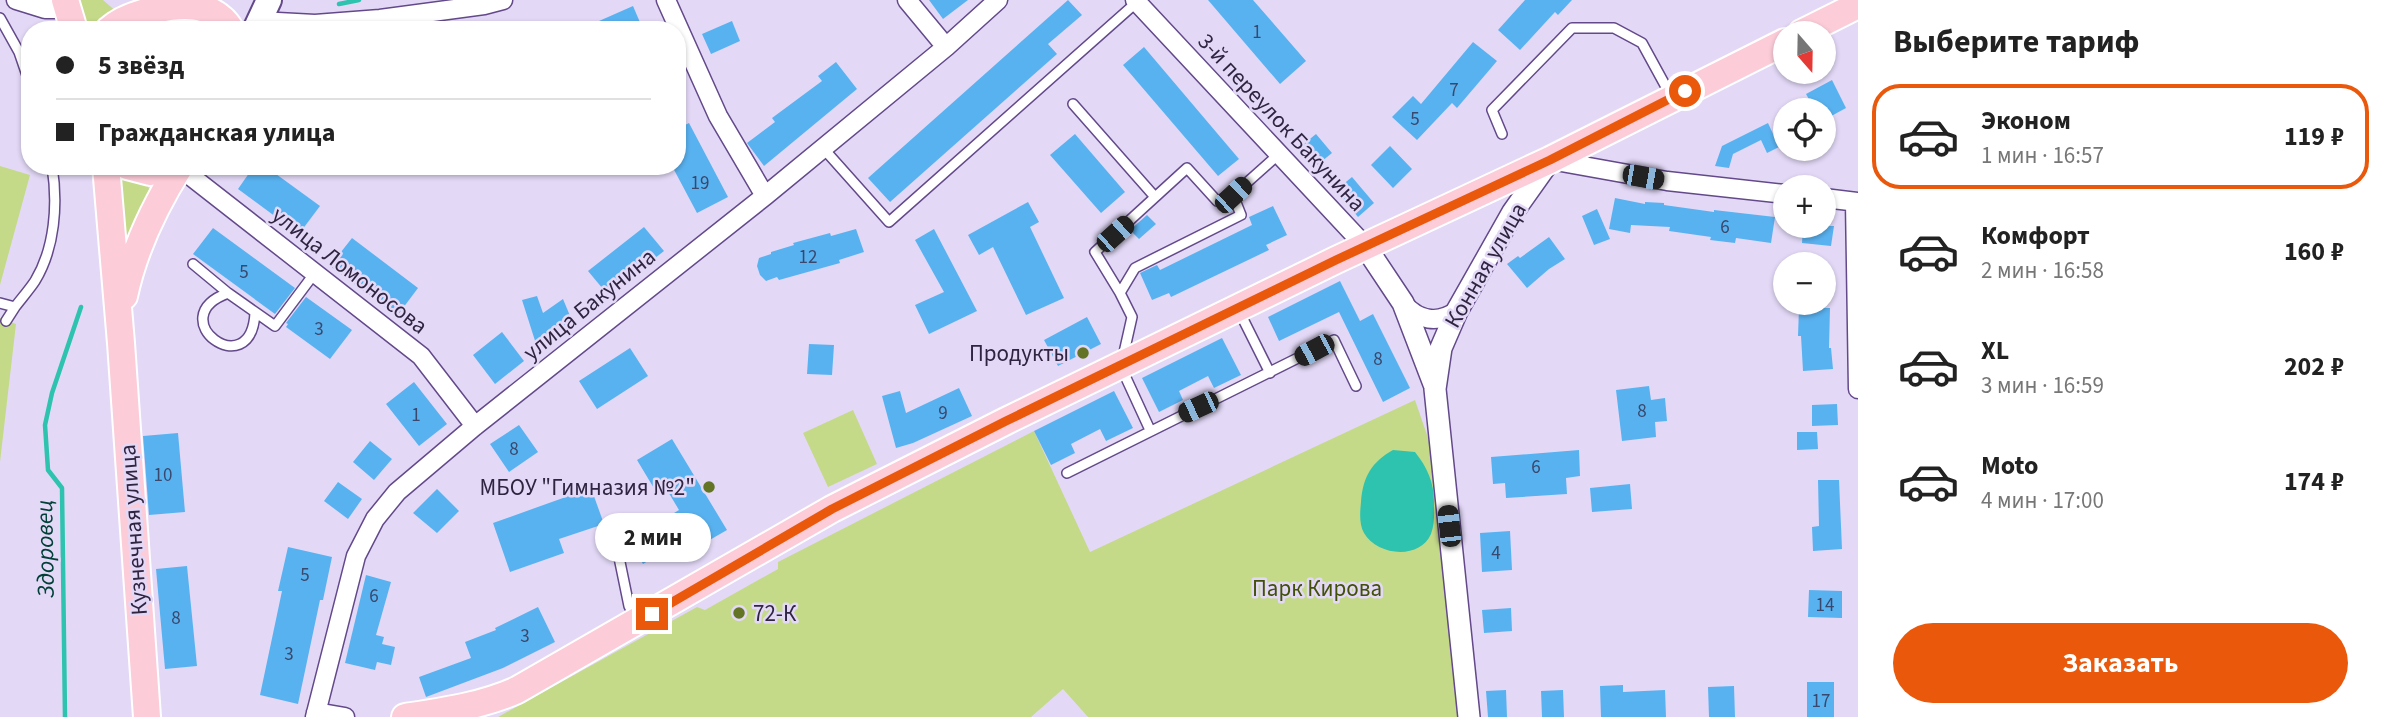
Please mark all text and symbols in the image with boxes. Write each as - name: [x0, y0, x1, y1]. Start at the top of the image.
- house number: 1: [1252, 19, 1262, 46]
- text: Выберите тариф: [1893, 19, 2140, 65]
- north arrow: [1773, 21, 1836, 84]
- map controls: [1773, 21, 1836, 315]
- street label: 3-й переулок Бакунина: [1190, 26, 1373, 219]
- text: 5 звёзд: [98, 47, 184, 84]
- route start: [1669, 75, 1701, 107]
- house number: 7: [1449, 77, 1459, 104]
- button: locate: [1773, 98, 1836, 161]
- text: Эконом: [1981, 102, 2071, 139]
- icon: car: [1897, 105, 1960, 168]
- house number: 5: [1410, 106, 1420, 133]
- text: Гражданская улица: [98, 114, 335, 151]
- text: 119 ₽: [2284, 118, 2344, 155]
- text: 1 мин · 16:57: [1981, 139, 2104, 172]
- car: [1621, 163, 1666, 191]
- house number: 19: [691, 170, 709, 197]
- car: [1211, 173, 1256, 217]
- button: +: [1773, 175, 1836, 238]
- street label: Конная улица: [1436, 196, 1535, 334]
- street label: улица Ломоносова: [265, 199, 435, 342]
- car: [1093, 212, 1138, 256]
- house number: 6: [1720, 214, 1730, 241]
- text: Комфорт: [1981, 217, 2090, 254]
- icon: car: [1897, 220, 1960, 283]
- text: 160 ₽: [2284, 233, 2344, 270]
- street label: улица Бакунина: [516, 241, 663, 368]
- house number: 12: [799, 244, 817, 271]
- button: −: [1773, 252, 1836, 315]
- text: 2 мин · 16:58: [1981, 254, 2104, 287]
- house number: 5: [239, 259, 249, 286]
- house number: 3: [314, 316, 324, 343]
- car: [1291, 331, 1338, 369]
- text: XL: [1981, 332, 2009, 369]
- icon: car: [1897, 335, 1960, 398]
- place label: Продукты: [969, 337, 1069, 370]
- marker: Продукты: [1075, 345, 1091, 361]
- house number: 8: [1373, 346, 1383, 373]
- text: 202 ₽: [2284, 348, 2344, 385]
- text: 3 мин · 16:59: [1981, 369, 2104, 402]
- car: [1175, 389, 1222, 425]
- house number: 8: [1637, 398, 1647, 425]
- house number: 9: [938, 400, 948, 427]
- house number: 1: [411, 402, 421, 429]
- house number: 8: [509, 436, 519, 463]
- street label: Кузнечная улица: [111, 443, 156, 617]
- text: Moto: [1981, 447, 2038, 484]
- icon: car: [1897, 450, 1960, 513]
- house number: 6: [1531, 454, 1541, 481]
- house number: 10: [154, 462, 172, 489]
- text: 174 ₽: [2284, 463, 2344, 500]
- place label: МБОУ "Гимназия №2": [480, 471, 695, 504]
- marker: МБОУ "Гимназия №2": [701, 479, 717, 495]
- text: 4 мин · 17:00: [1981, 484, 2104, 517]
- water label: Здоровец: [27, 499, 64, 599]
- car: [1437, 504, 1462, 548]
- callout: 2 мин: [594, 512, 710, 562]
- text: 2 мин: [624, 521, 682, 554]
- house number: 4: [1491, 540, 1501, 567]
- house number: 5: [300, 562, 310, 589]
- park label: Парк Кирова: [1252, 572, 1382, 605]
- house number: 6: [369, 583, 379, 610]
- house number: 14: [1816, 592, 1834, 619]
- place label: 72-К: [753, 597, 797, 630]
- route end: [636, 598, 668, 630]
- house number: 8: [171, 605, 181, 632]
- marker: 72-К: [731, 605, 747, 621]
- house number: 3: [520, 623, 530, 650]
- button: Заказать: [1893, 623, 2348, 703]
- house number: 3: [284, 641, 294, 668]
- house number: 17: [1812, 688, 1830, 715]

